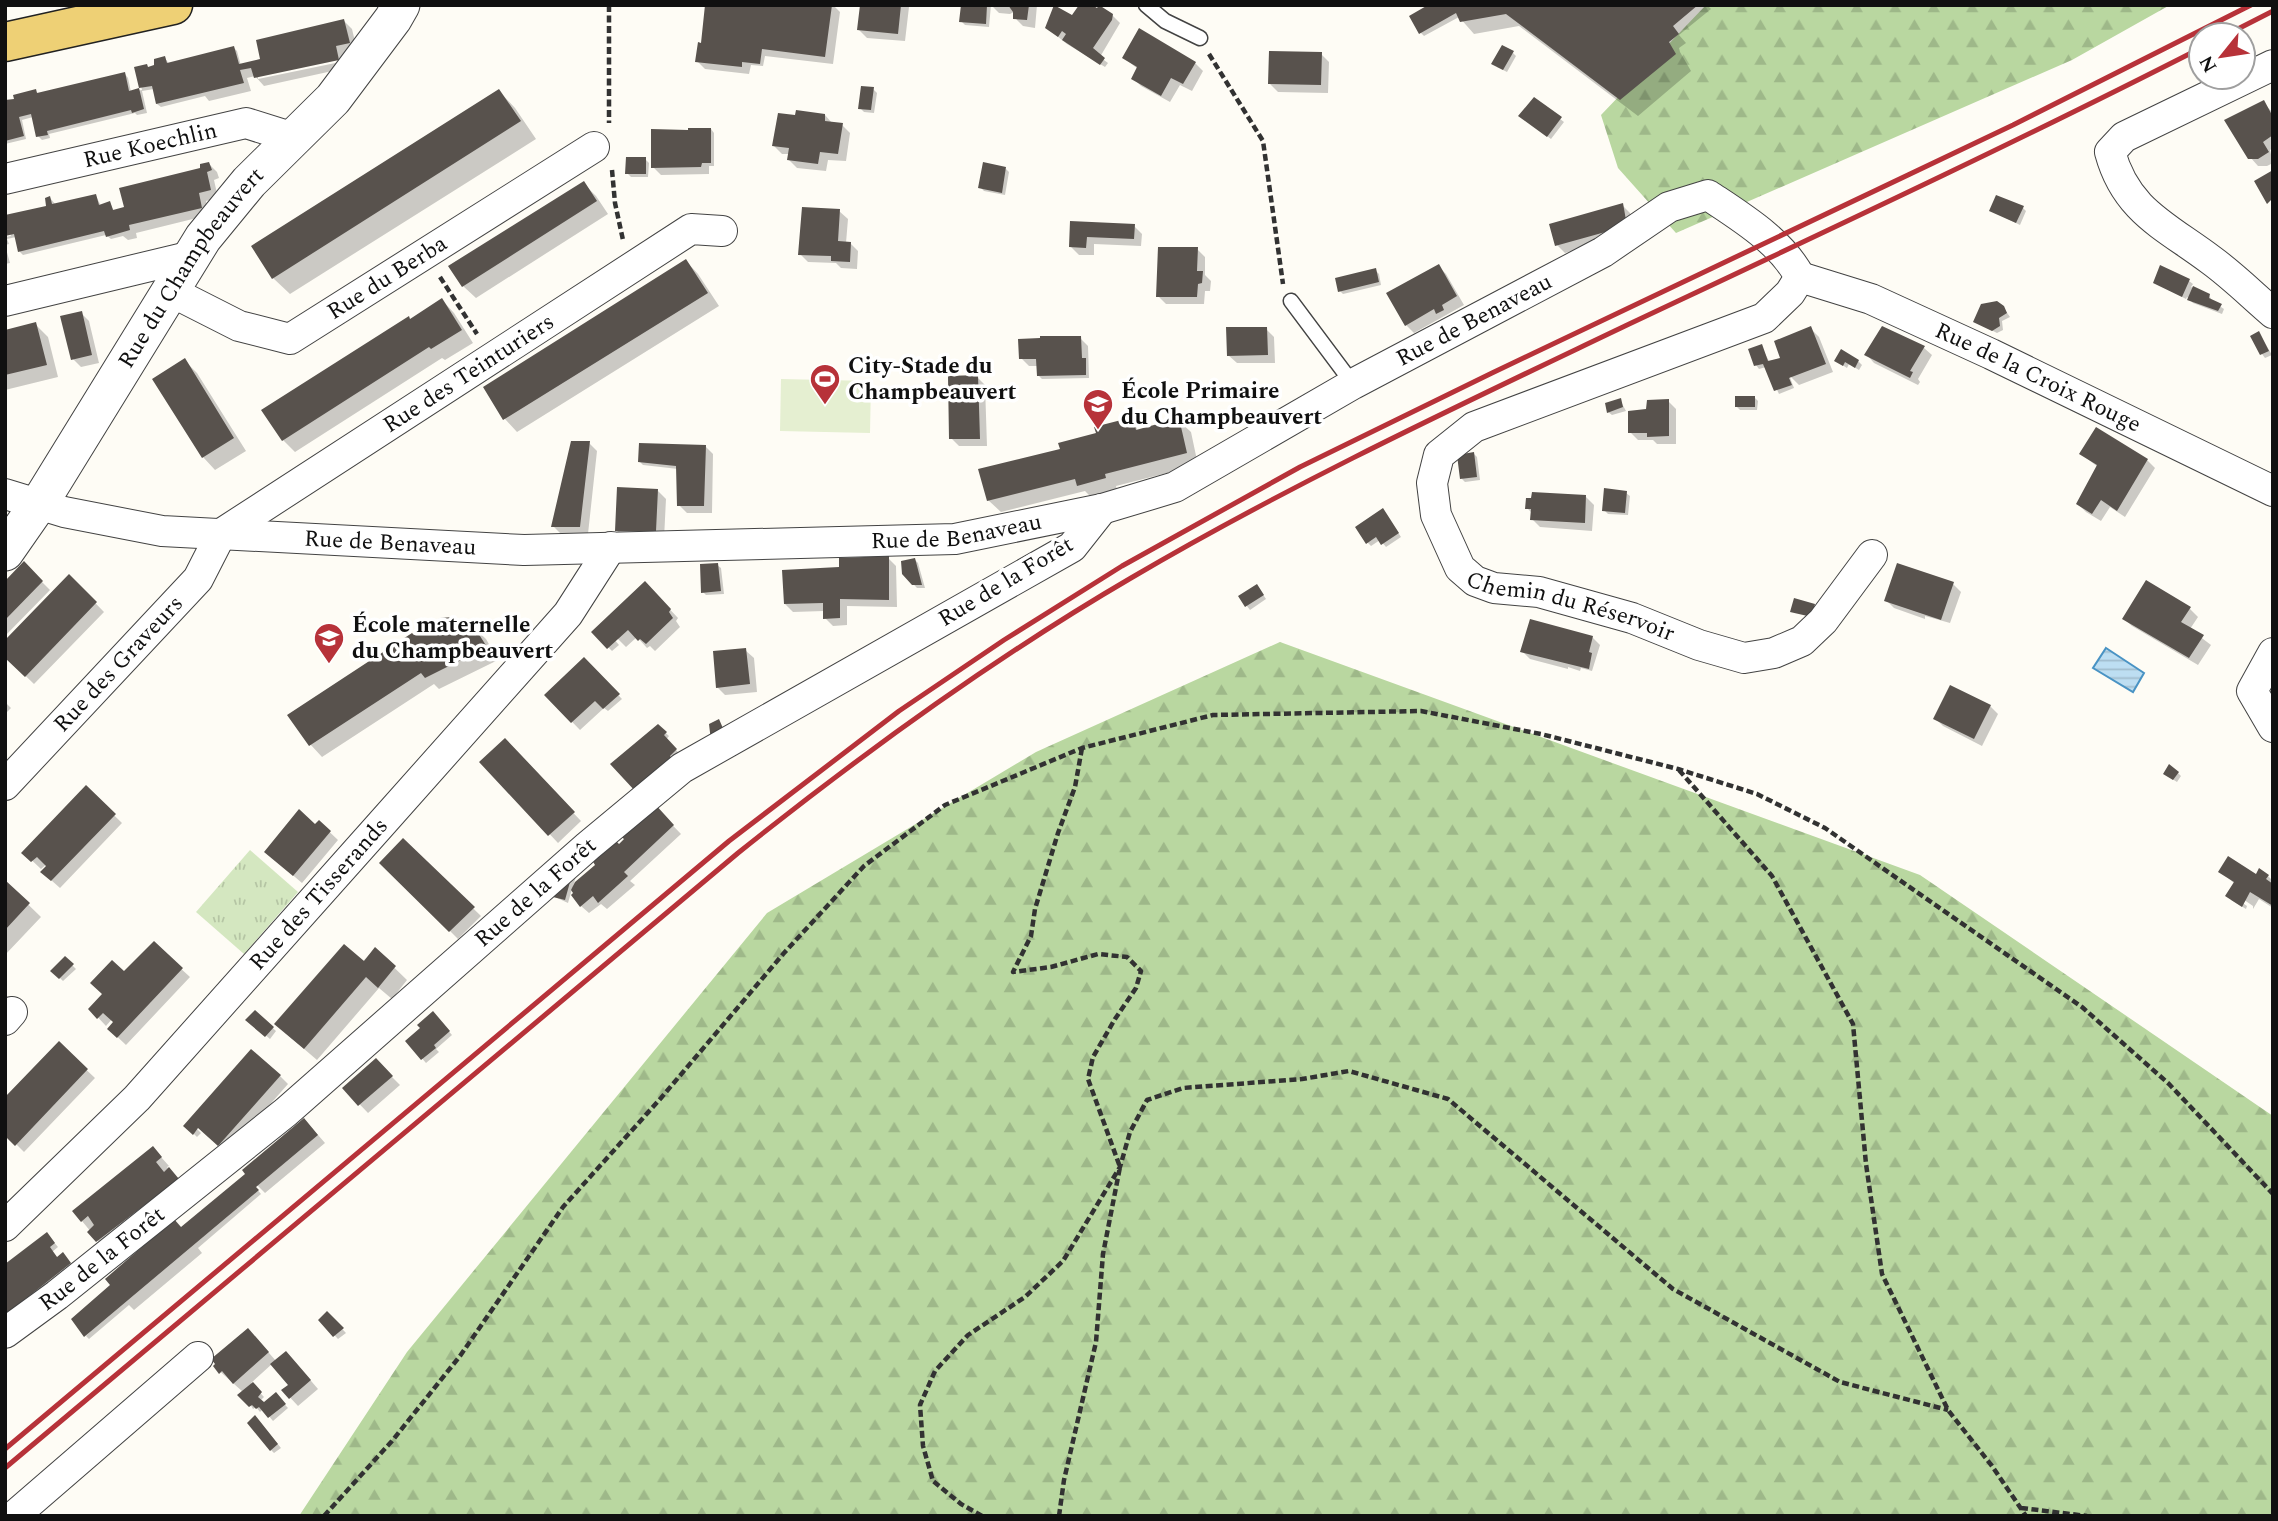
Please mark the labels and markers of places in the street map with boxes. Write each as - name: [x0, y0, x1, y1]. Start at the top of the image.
- place label: City-Stade du Champbeauvert: [848, 349, 1016, 410]
- sports icon: City-Stade du Champbeauvert: [808, 362, 842, 406]
- place label: École Primaire du Champbeauvert: [1121, 374, 1322, 435]
- school or university icon: École Primaire du Champbeauvert: [1081, 387, 1115, 431]
- place label: École maternelle du Champbeauvert: [352, 608, 553, 669]
- school or university icon: École maternelle du Champbeauvert: [312, 621, 346, 665]

